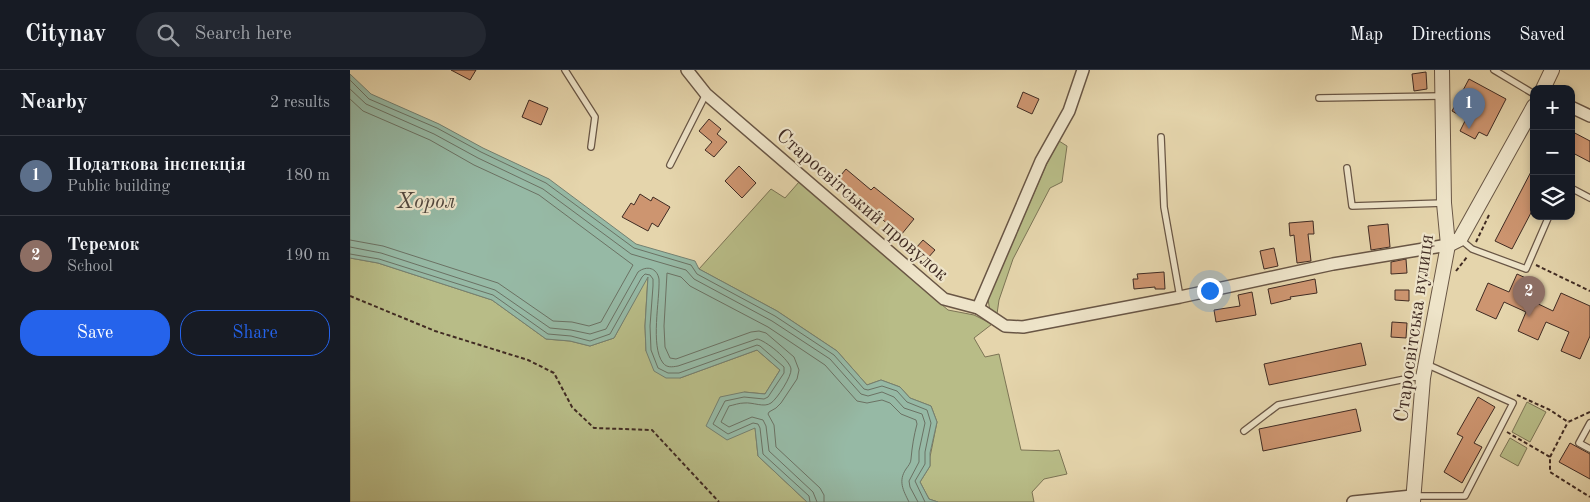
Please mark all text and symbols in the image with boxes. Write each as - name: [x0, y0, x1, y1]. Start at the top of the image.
- search box: [136, 12, 486, 57]
- icon: search: [154, 21, 182, 49]
- text: Citynav: [25, 23, 106, 47]
- text: Search here: [194, 25, 292, 44]
- text: Map: [1350, 26, 1383, 44]
- text: Directions: [1411, 26, 1491, 44]
- text: Saved: [1519, 26, 1565, 44]
- map controls: [1530, 85, 1575, 220]
- button: +: [1530, 85, 1575, 130]
- pin: 1: [1453, 88, 1485, 129]
- text: Nearby: [20, 92, 88, 113]
- text: 2 results: [270, 95, 330, 111]
- street label: Старосвітський провулок: [772, 126, 952, 285]
- button: −: [1530, 130, 1575, 175]
- text: Податкова інспекція: [67, 156, 246, 175]
- text: 1: [31, 168, 41, 184]
- text: 180 m: [285, 168, 330, 184]
- button: layers: [1530, 175, 1575, 220]
- text: Public building: [67, 179, 170, 195]
- water label: Хорол: [396, 192, 456, 213]
- street label: Старосвітська вулиця: [1392, 233, 1438, 424]
- text: Теремок: [67, 236, 140, 255]
- text: 2: [31, 248, 41, 264]
- text: 190 m: [285, 248, 330, 264]
- text: School: [67, 259, 113, 275]
- pin: 2: [1513, 276, 1545, 317]
- your location: [1197, 278, 1223, 304]
- button: Save: [20, 310, 170, 356]
- button: Share: [180, 310, 330, 356]

